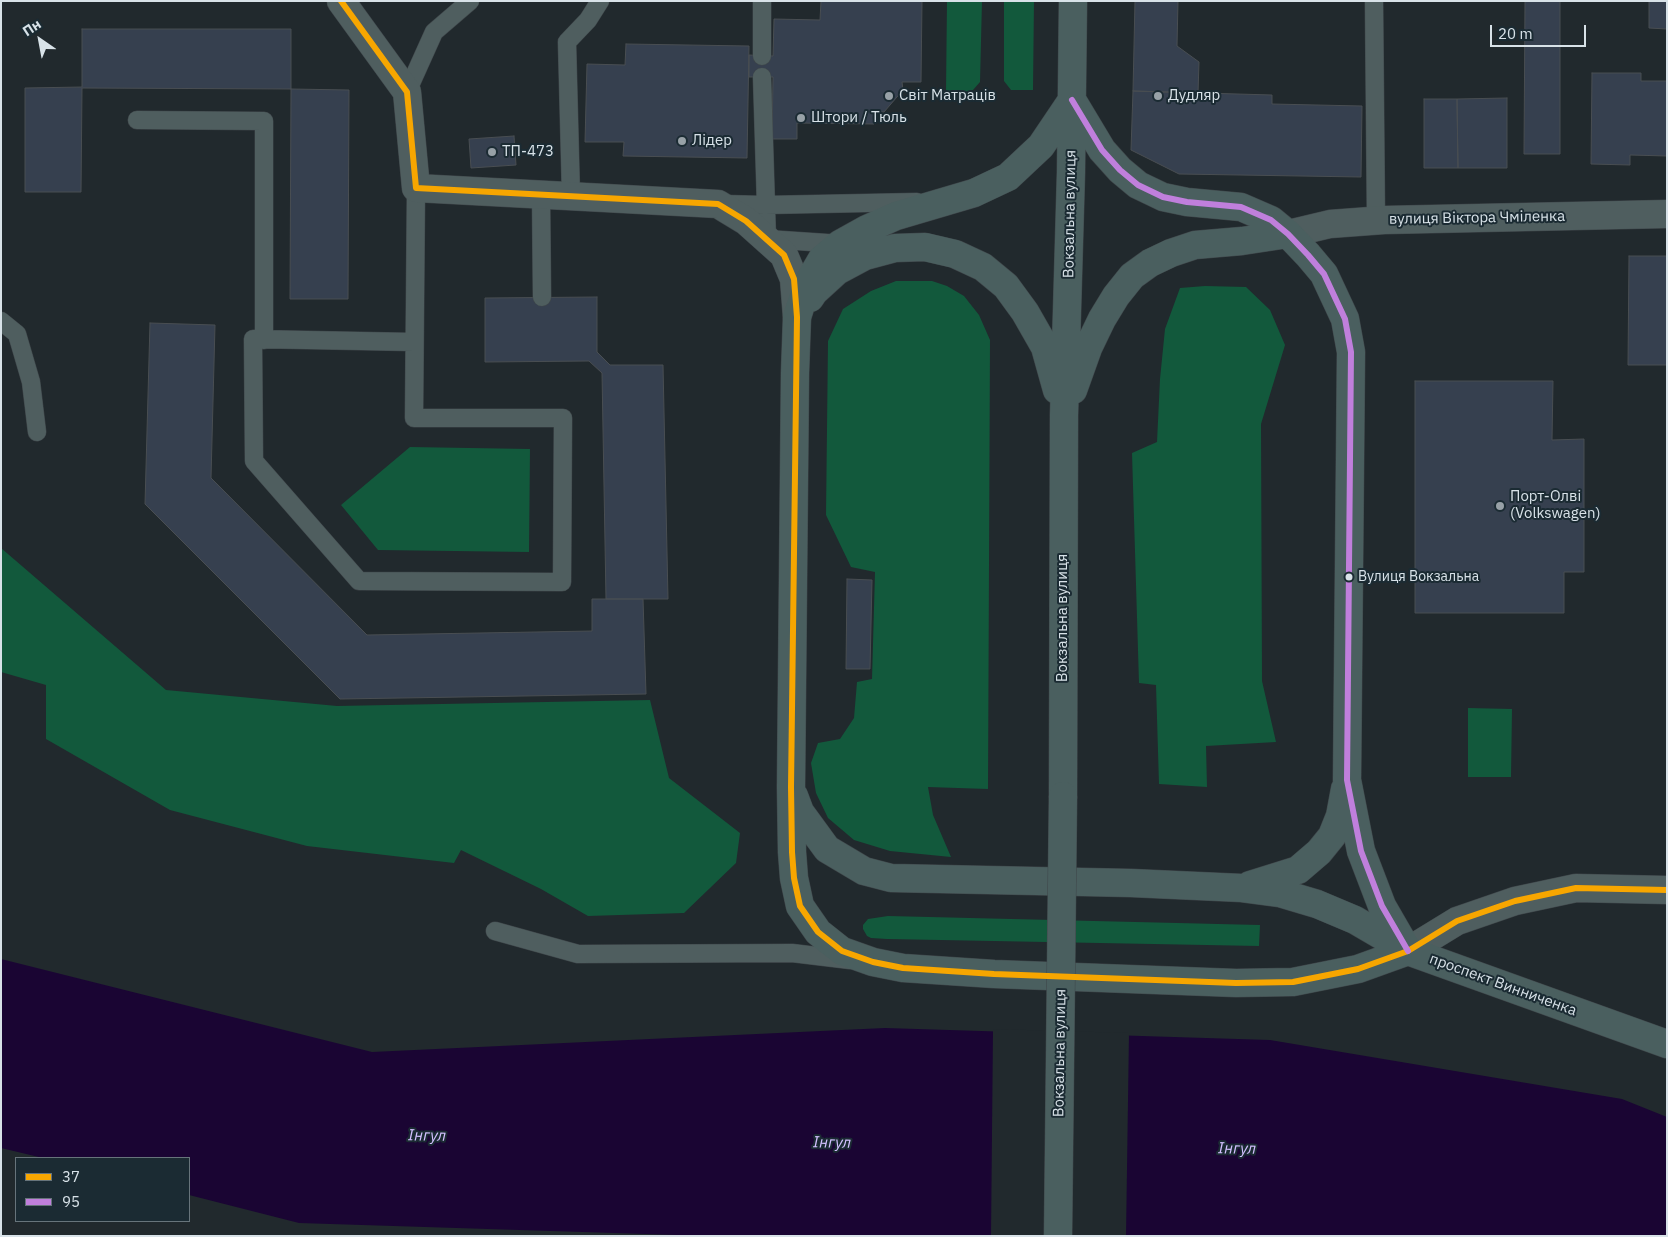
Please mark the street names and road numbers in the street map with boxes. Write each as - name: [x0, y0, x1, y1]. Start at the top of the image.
- street label: Вокзальна вулиця: [1060, 150, 1080, 278]
- street label: вулиця Віктора Чміленка: [1389, 207, 1565, 229]
- street label: Вокзальна вулиця: [1054, 554, 1072, 682]
- street label: проспект Винниченка: [1427, 950, 1579, 1020]
- street label: Вокзальна вулиця: [1050, 989, 1070, 1117]

